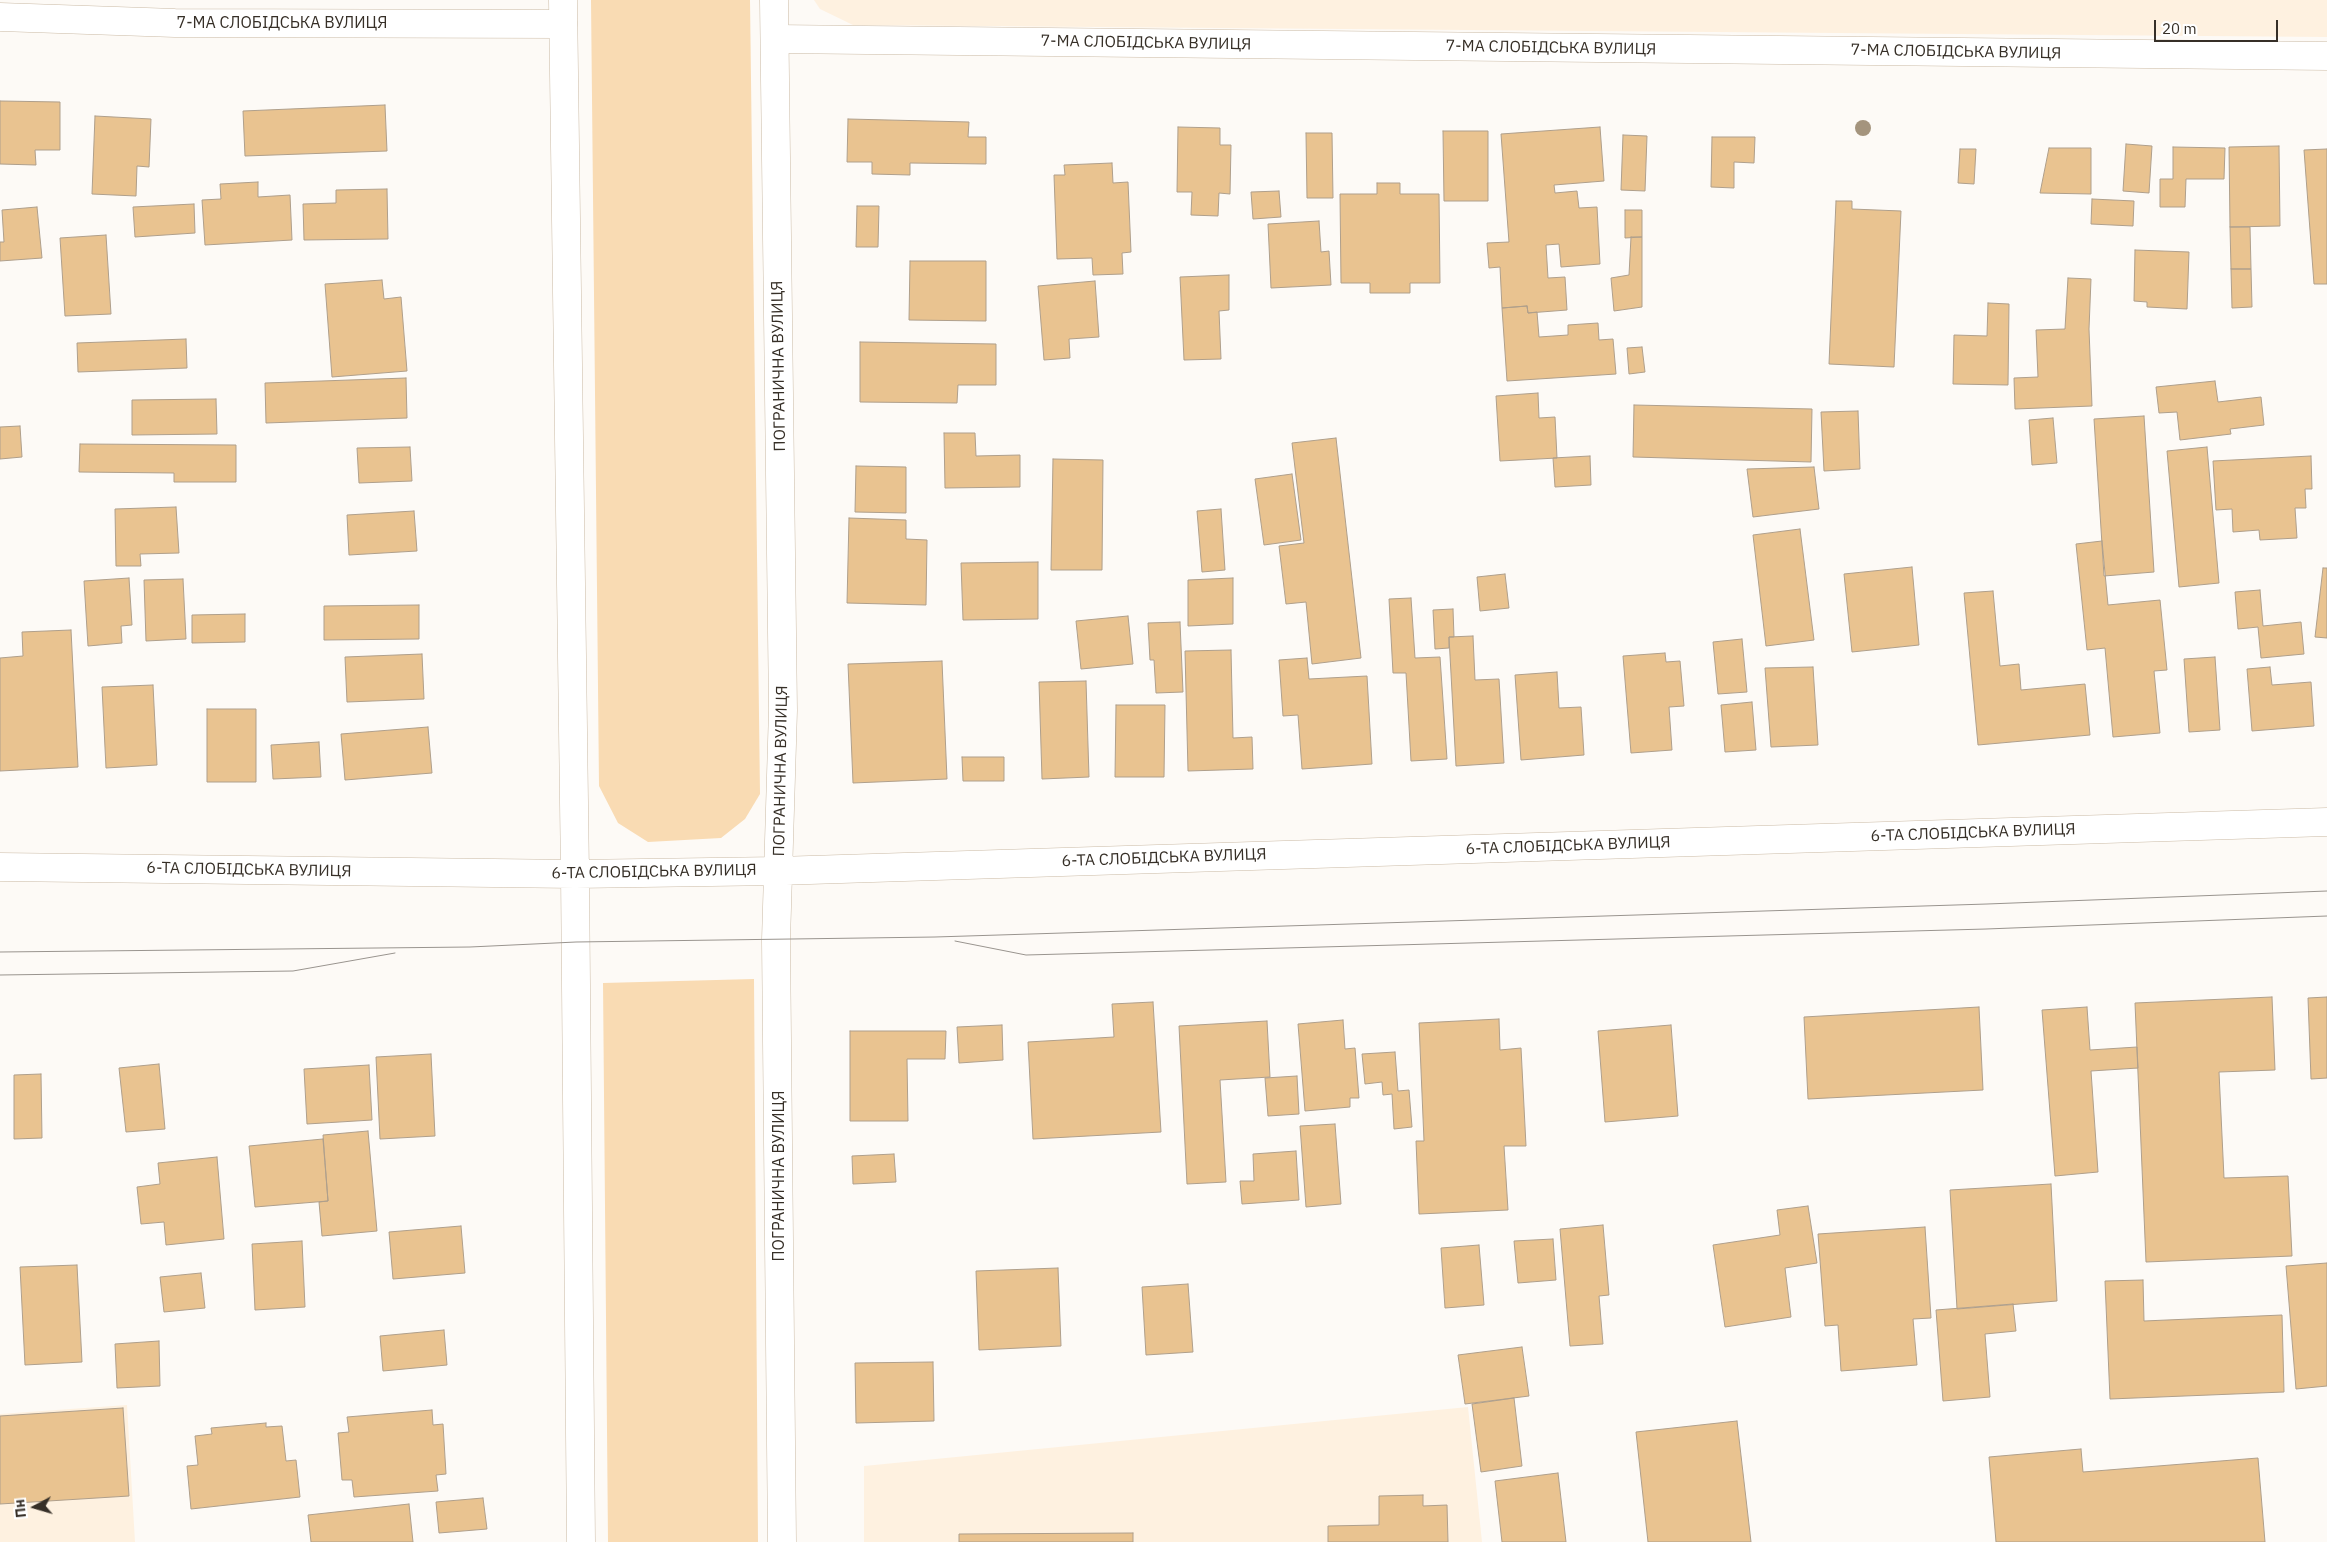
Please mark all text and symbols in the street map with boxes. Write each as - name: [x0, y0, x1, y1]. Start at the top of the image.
- scale bar: [2157, 10, 2281, 42]
- street label: 7-МА СЛОБІДСЬКА ВУЛИЦЯ: [177, 13, 387, 33]
- text: 20 m: [2162, 19, 2197, 38]
- street label: 7-МА СЛОБІДСЬКА ВУЛИЦЯ: [1040, 32, 1252, 54]
- street label: 7-МА СЛОБІДСЬКА ВУЛИЦЯ: [1445, 37, 1657, 59]
- street label: 7-МА СЛОБІДСЬКА ВУЛИЦЯ: [1850, 41, 2062, 63]
- street label: ПОГРАНИЧНА ВУЛИЦЯ: [768, 280, 790, 452]
- street label: ПОГРАНИЧНА ВУЛИЦЯ: [770, 685, 792, 857]
- street label: 6-ТА СЛОБІДСЬКА ВУЛИЦЯ: [1870, 820, 2076, 846]
- street label: 6-ТА СЛОБІДСЬКА ВУЛИЦЯ: [1465, 833, 1671, 859]
- street label: 6-ТА СЛОБІДСЬКА ВУЛИЦЯ: [1061, 845, 1267, 871]
- street label: 6-ТА СЛОБІДСЬКА ВУЛИЦЯ: [146, 859, 352, 881]
- street label: 6-ТА СЛОБІДСЬКА ВУЛИЦЯ: [551, 861, 757, 883]
- street label: ПОГРАНИЧНА ВУЛИЦЯ: [769, 1091, 789, 1261]
- north arrow: [10, 1482, 60, 1532]
- text: Пн: [10, 1498, 30, 1519]

